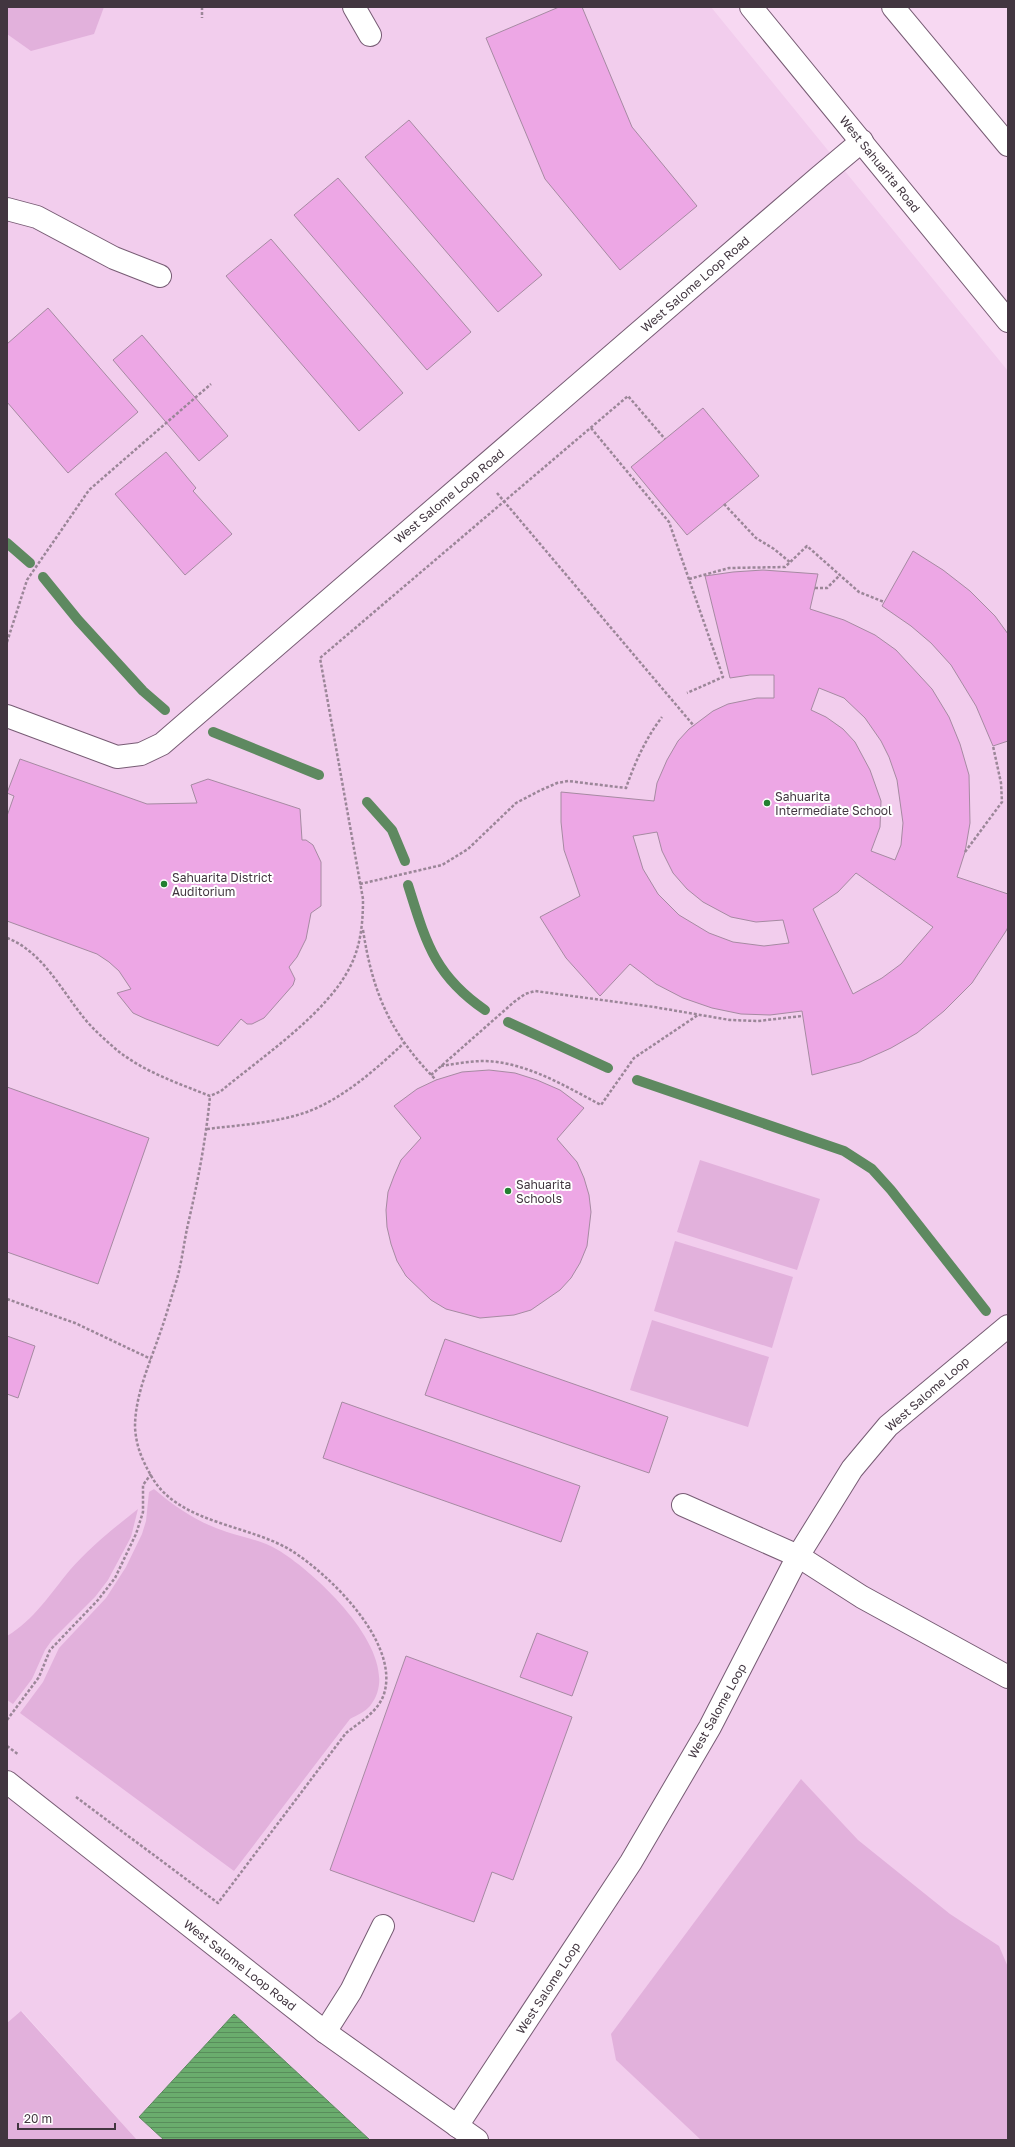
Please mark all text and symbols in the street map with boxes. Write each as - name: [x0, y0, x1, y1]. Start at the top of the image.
- street label: West Sahuarita Road: [836, 113, 924, 215]
- street label: West Salome Loop Road: [638, 233, 752, 335]
- street label: West Salome Loop Road: [391, 446, 507, 546]
- place label: Sahuarita Intermediate School: [775, 789, 892, 818]
- marker: Sahuarita Intermediate School: [762, 798, 772, 808]
- place label: Sahuarita District Auditorium: [172, 870, 273, 899]
- marker: Sahuarita District Auditorium: [159, 879, 169, 889]
- place label: Sahuarita Schools: [516, 1177, 571, 1206]
- marker: Sahuarita Schools: [503, 1186, 513, 1196]
- street label: West Salome Loop: [882, 1353, 972, 1435]
- street label: West Salome Loop: [685, 1661, 749, 1761]
- street label: West Salome Loop Road: [181, 1916, 299, 2014]
- street label: West Salome Loop: [513, 1939, 583, 2037]
- scale bar: [18, 2105, 115, 2131]
- text: 20 m: [24, 2111, 52, 2126]

